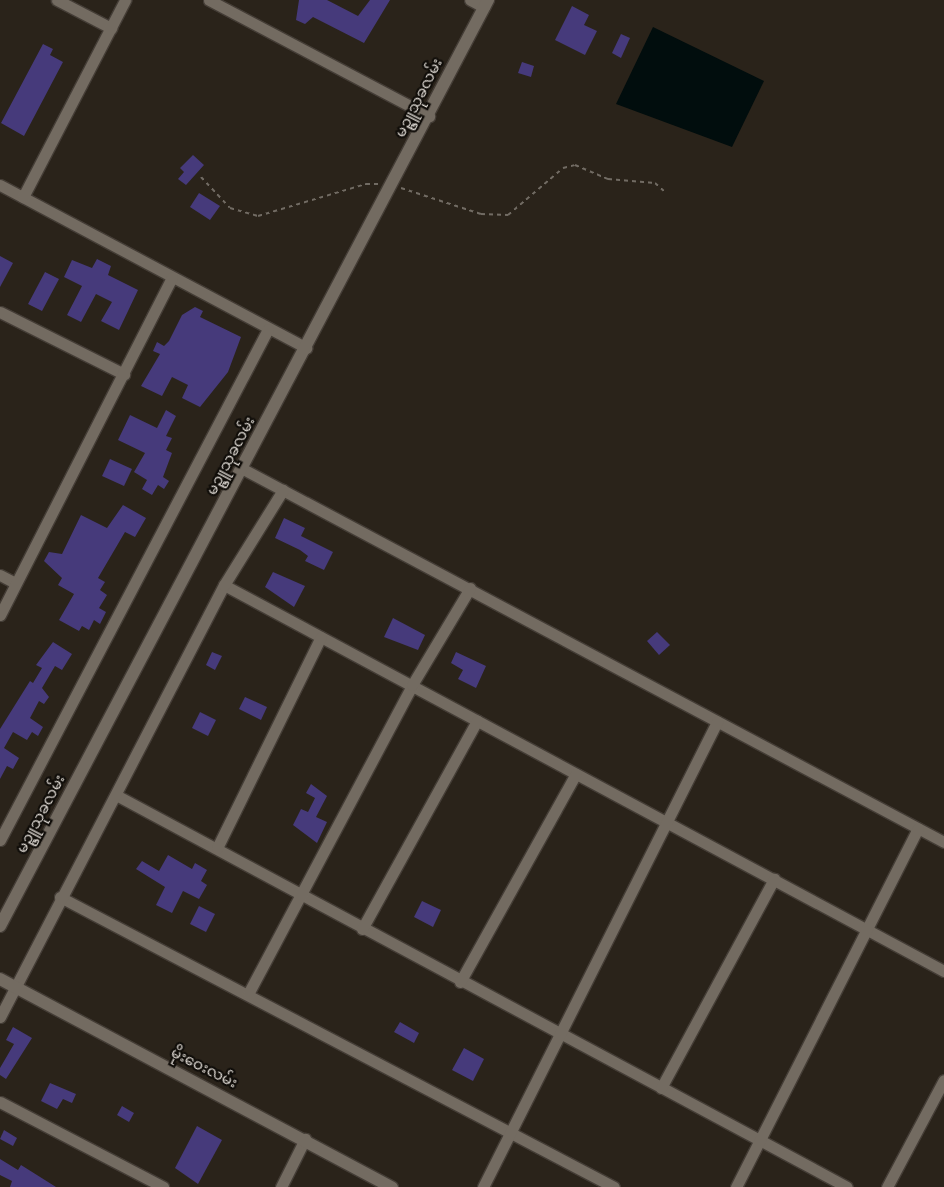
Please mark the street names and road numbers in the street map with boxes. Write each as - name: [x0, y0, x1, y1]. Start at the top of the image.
- street label: မဥ္ဇူသုခလမ်း: [391, 55, 447, 141]
- street label: မဥ္ဇူသုခလမ်း: [203, 414, 259, 498]
- street label: မဥ္ဇူသုခလမ်း: [13, 772, 69, 856]
- street label: မိုးဝေးလမ်း: [168, 1044, 240, 1092]

